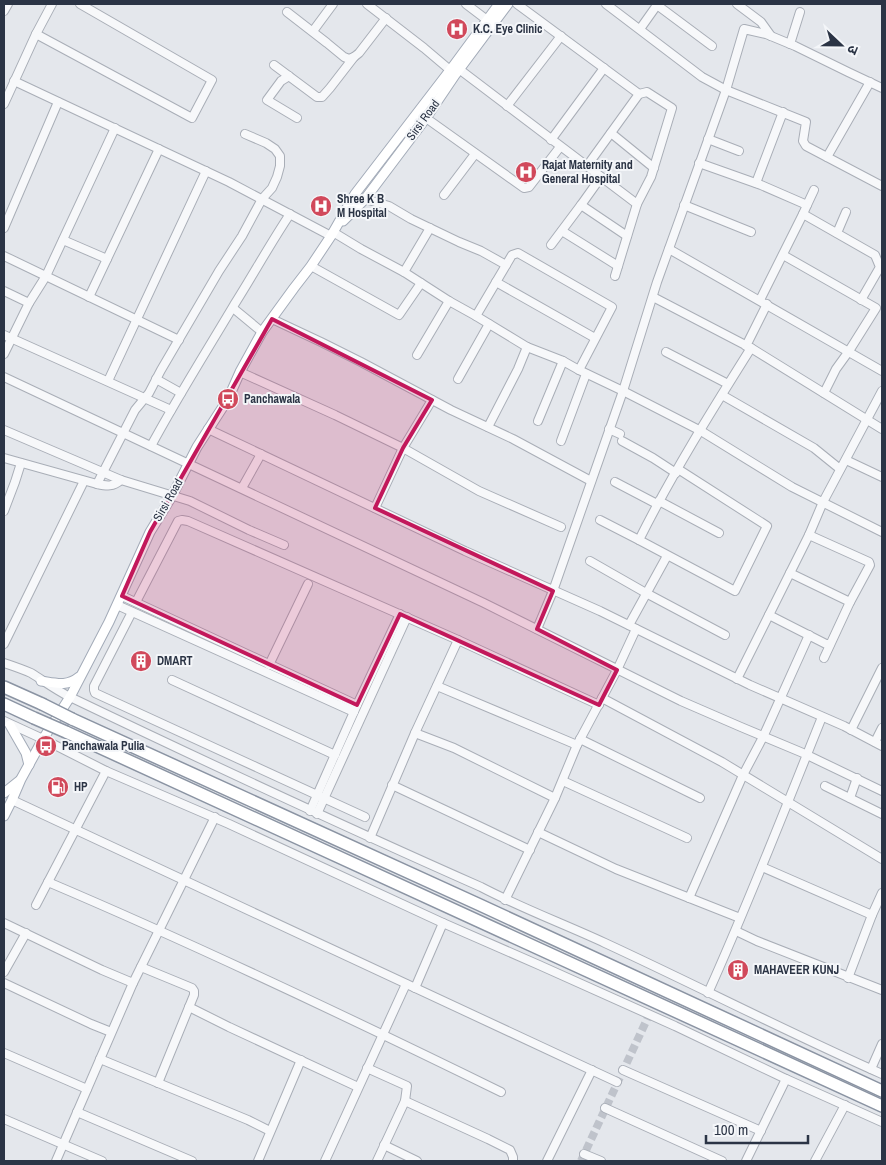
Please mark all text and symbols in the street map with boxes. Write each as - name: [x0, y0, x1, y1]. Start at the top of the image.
- hospital icon: K.C. Eye Clinic: [445, 17, 469, 41]
- north arrow: [816, 20, 866, 70]
- place label: K.C. Eye Clinic: [473, 21, 543, 37]
- text: उ: [843, 43, 863, 58]
- street label: Sirsi Road: [403, 96, 443, 144]
- place label: Rajat Maternity and General Hospital: [542, 157, 633, 187]
- hospital icon: Rajat Maternity and General Hospital: [514, 160, 538, 184]
- place label: Shree K B M Hospital: [337, 191, 387, 221]
- hospital icon: Shree K B M Hospital: [309, 194, 333, 218]
- bus stop icon: Panchawala: [216, 387, 240, 411]
- place label: Panchawala: [244, 391, 301, 407]
- street label: Sirsi Road: [149, 476, 187, 524]
- building icon: DMART: [129, 649, 153, 673]
- place label: DMART: [157, 653, 193, 669]
- bus stop icon: Panchawala Pulia: [34, 734, 58, 758]
- place label: Panchawala Pulia: [62, 738, 145, 754]
- fuel station icon: HP: [46, 775, 70, 799]
- place label: HP: [74, 779, 88, 795]
- building icon: MAHAVEER KUNJ: [726, 958, 750, 982]
- place label: MAHAVEER KUNJ: [754, 962, 839, 978]
- scale bar: [706, 1112, 808, 1144]
- text: 100 m: [714, 1119, 748, 1140]

